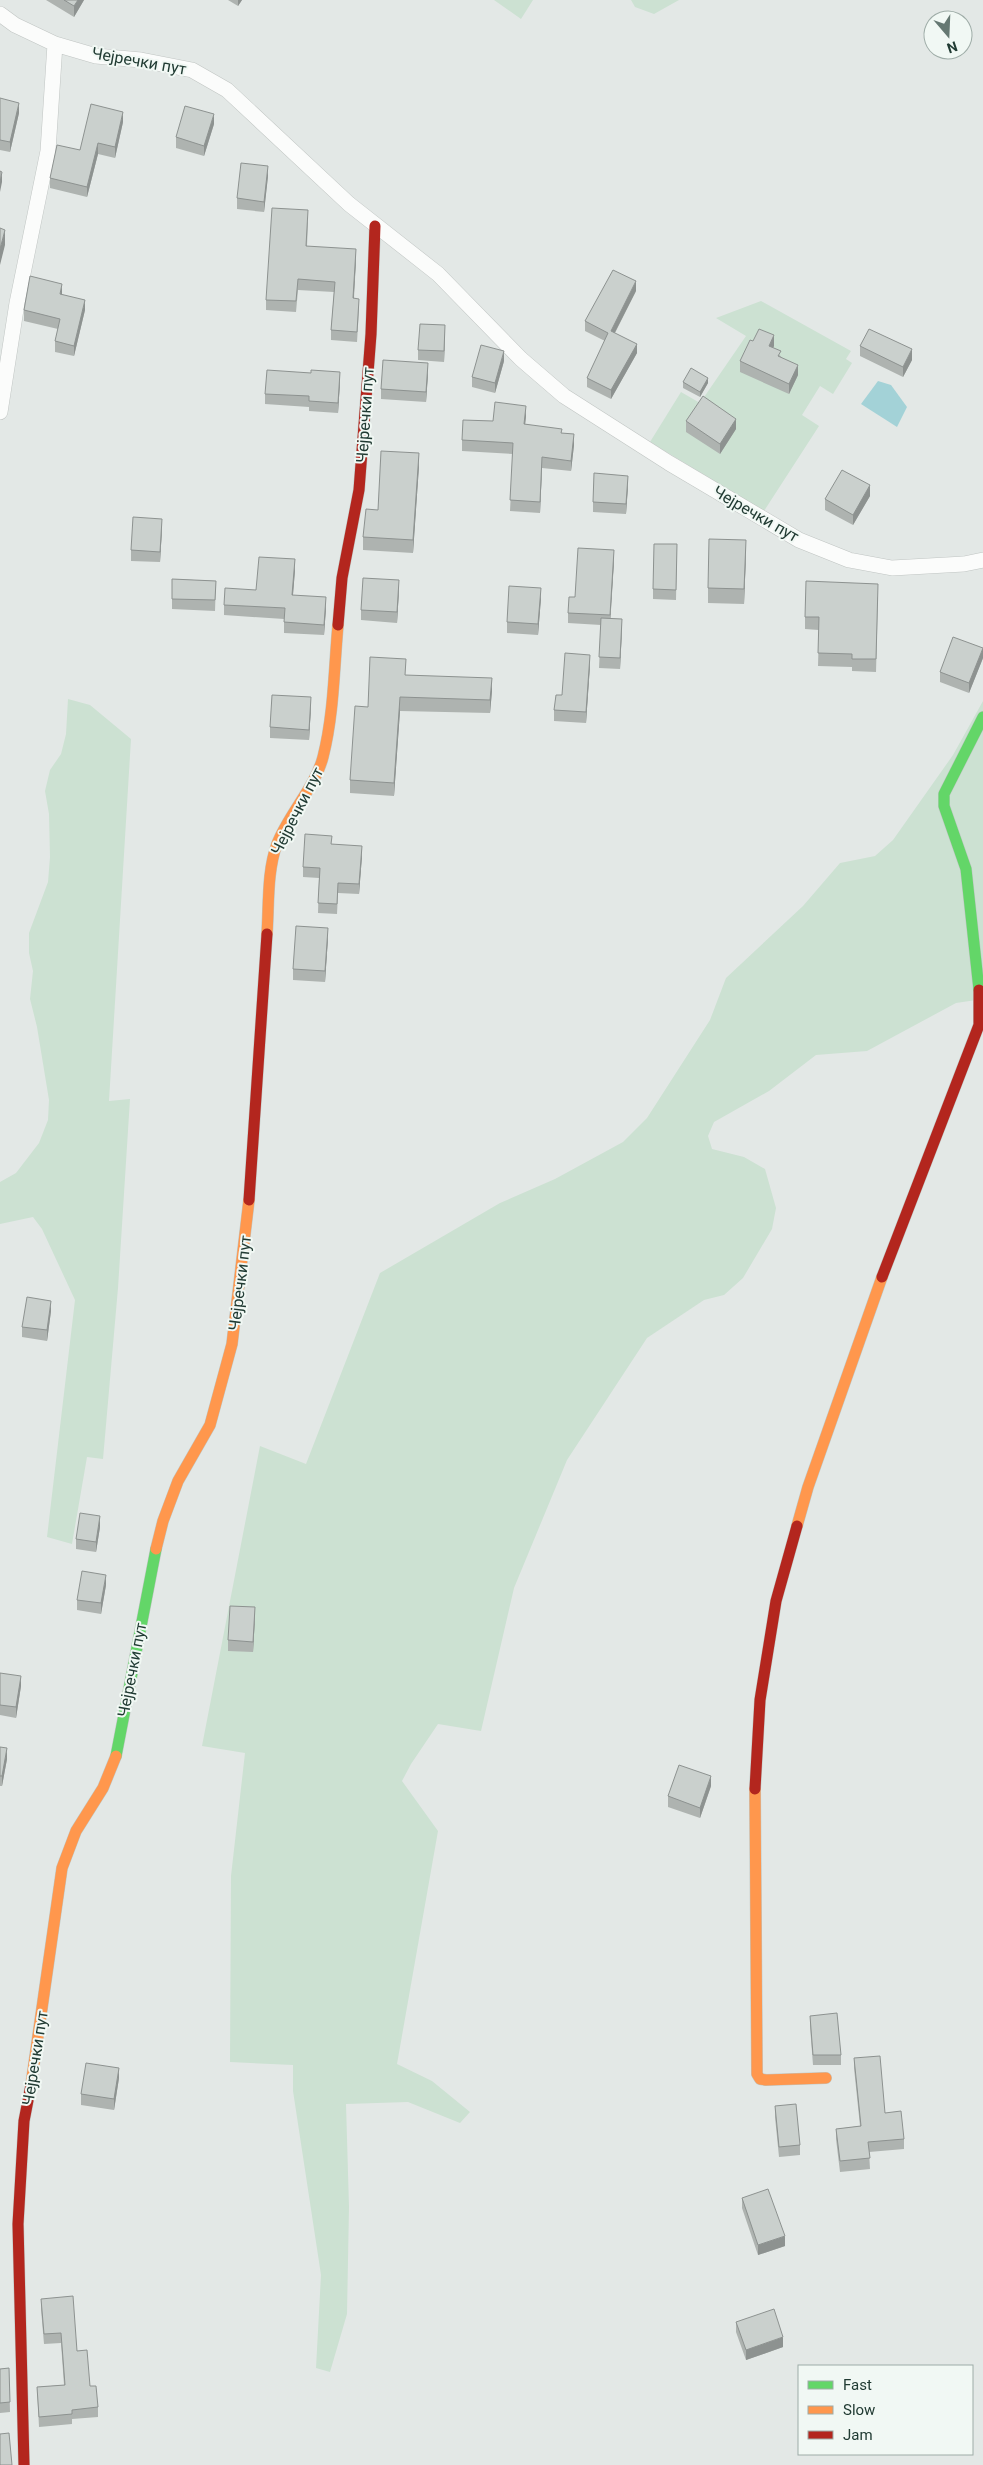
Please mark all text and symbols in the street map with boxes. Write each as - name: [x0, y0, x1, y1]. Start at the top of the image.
- north arrow: [923, 10, 973, 60]
- text: N: [945, 38, 960, 56]
- street label: Чејречки пут: [90, 43, 188, 79]
- street label: Чејречки пут: [352, 366, 378, 463]
- street label: Чејречки пут: [710, 482, 802, 546]
- street label: Чејречки пут: [267, 764, 327, 858]
- street label: Чејречки пут: [225, 1234, 255, 1332]
- street label: Чејречки пут: [114, 1621, 151, 1719]
- street label: Чејречки пут: [18, 2009, 52, 2107]
- legend: [798, 2365, 973, 2455]
- text: Fast: [843, 2376, 872, 2394]
- text: Slow: [843, 2401, 875, 2419]
- text: Jam: [843, 2426, 873, 2444]

